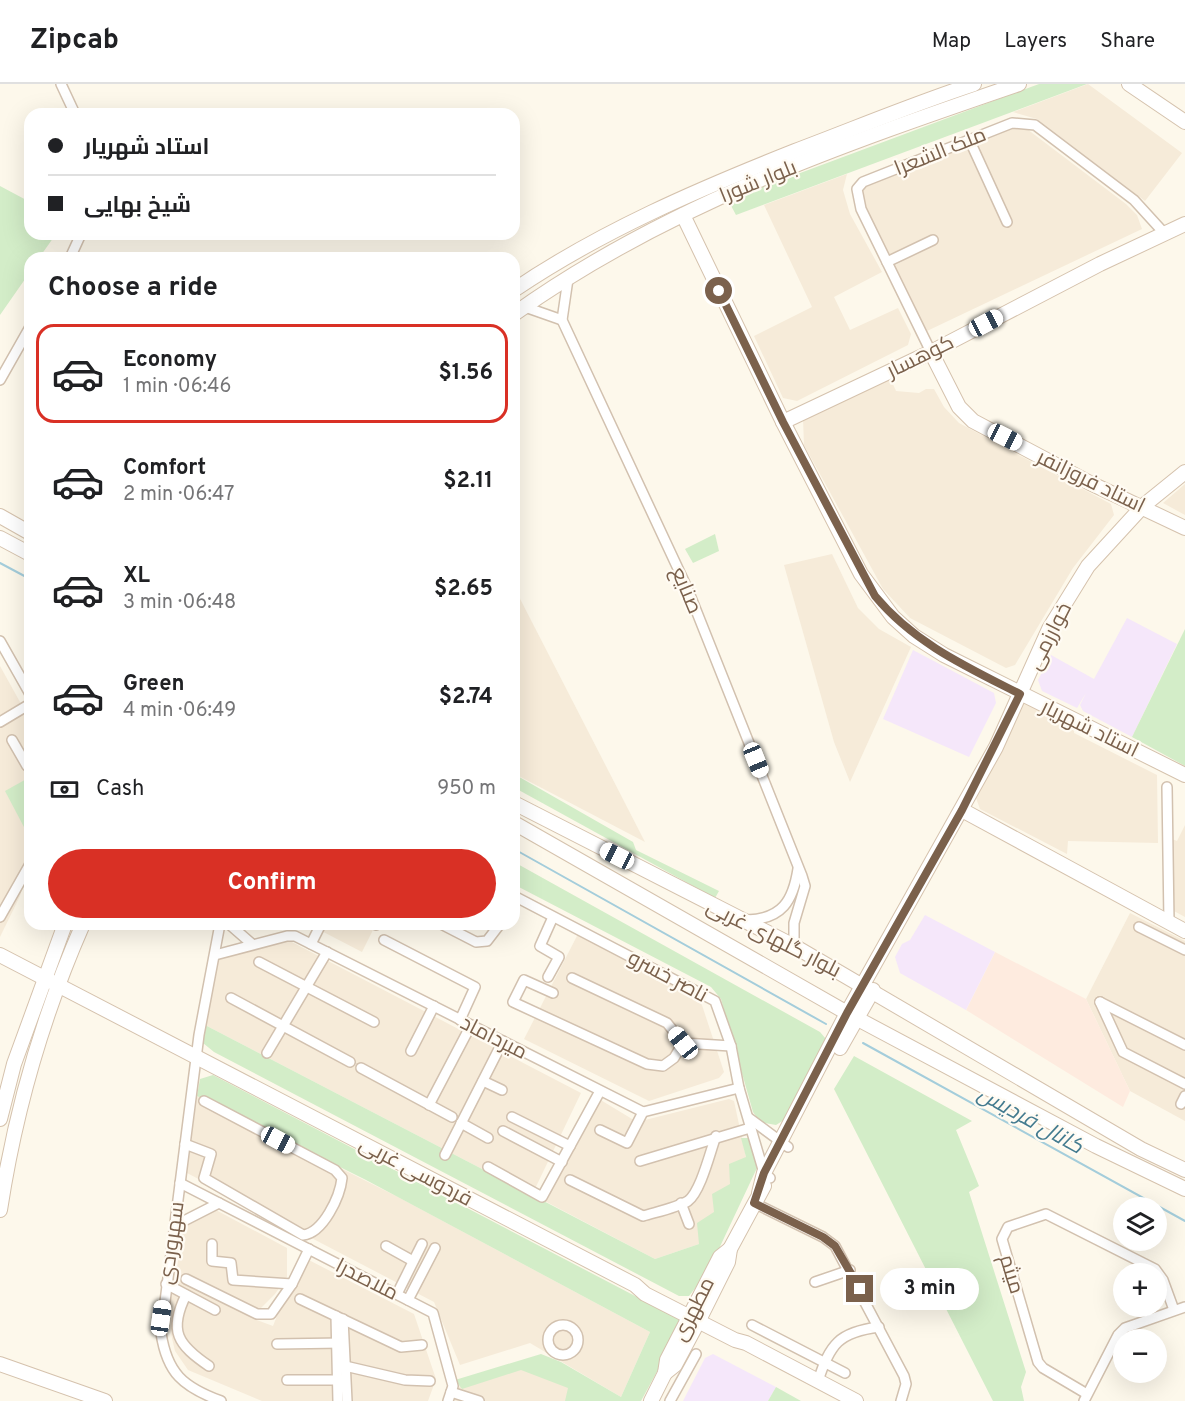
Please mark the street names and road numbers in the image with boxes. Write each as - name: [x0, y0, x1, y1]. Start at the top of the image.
- street label: ملک الشعرا: [891, 122, 991, 183]
- street label: بلوار شورا: [716, 155, 801, 210]
- street label: کوهسار: [882, 329, 959, 386]
- street label: استاد فروزانفر: [1031, 444, 1149, 520]
- street label: صنایع: [664, 563, 708, 618]
- street label: خوارزمی: [1022, 598, 1079, 675]
- street label: استاد شهریار: [1035, 694, 1143, 765]
- street label: بلوار گلهای غربی: [701, 894, 845, 985]
- street label: ناصر خسرو: [623, 945, 712, 1010]
- street label: میرداماد: [455, 1010, 531, 1067]
- street label: فردوسی غربی: [354, 1131, 477, 1213]
- street label: سهروردی: [153, 1200, 192, 1286]
- street label: میثم: [992, 1252, 1029, 1297]
- street label: ملاصدرا: [330, 1253, 402, 1308]
- street label: مطهری: [667, 1273, 722, 1346]

